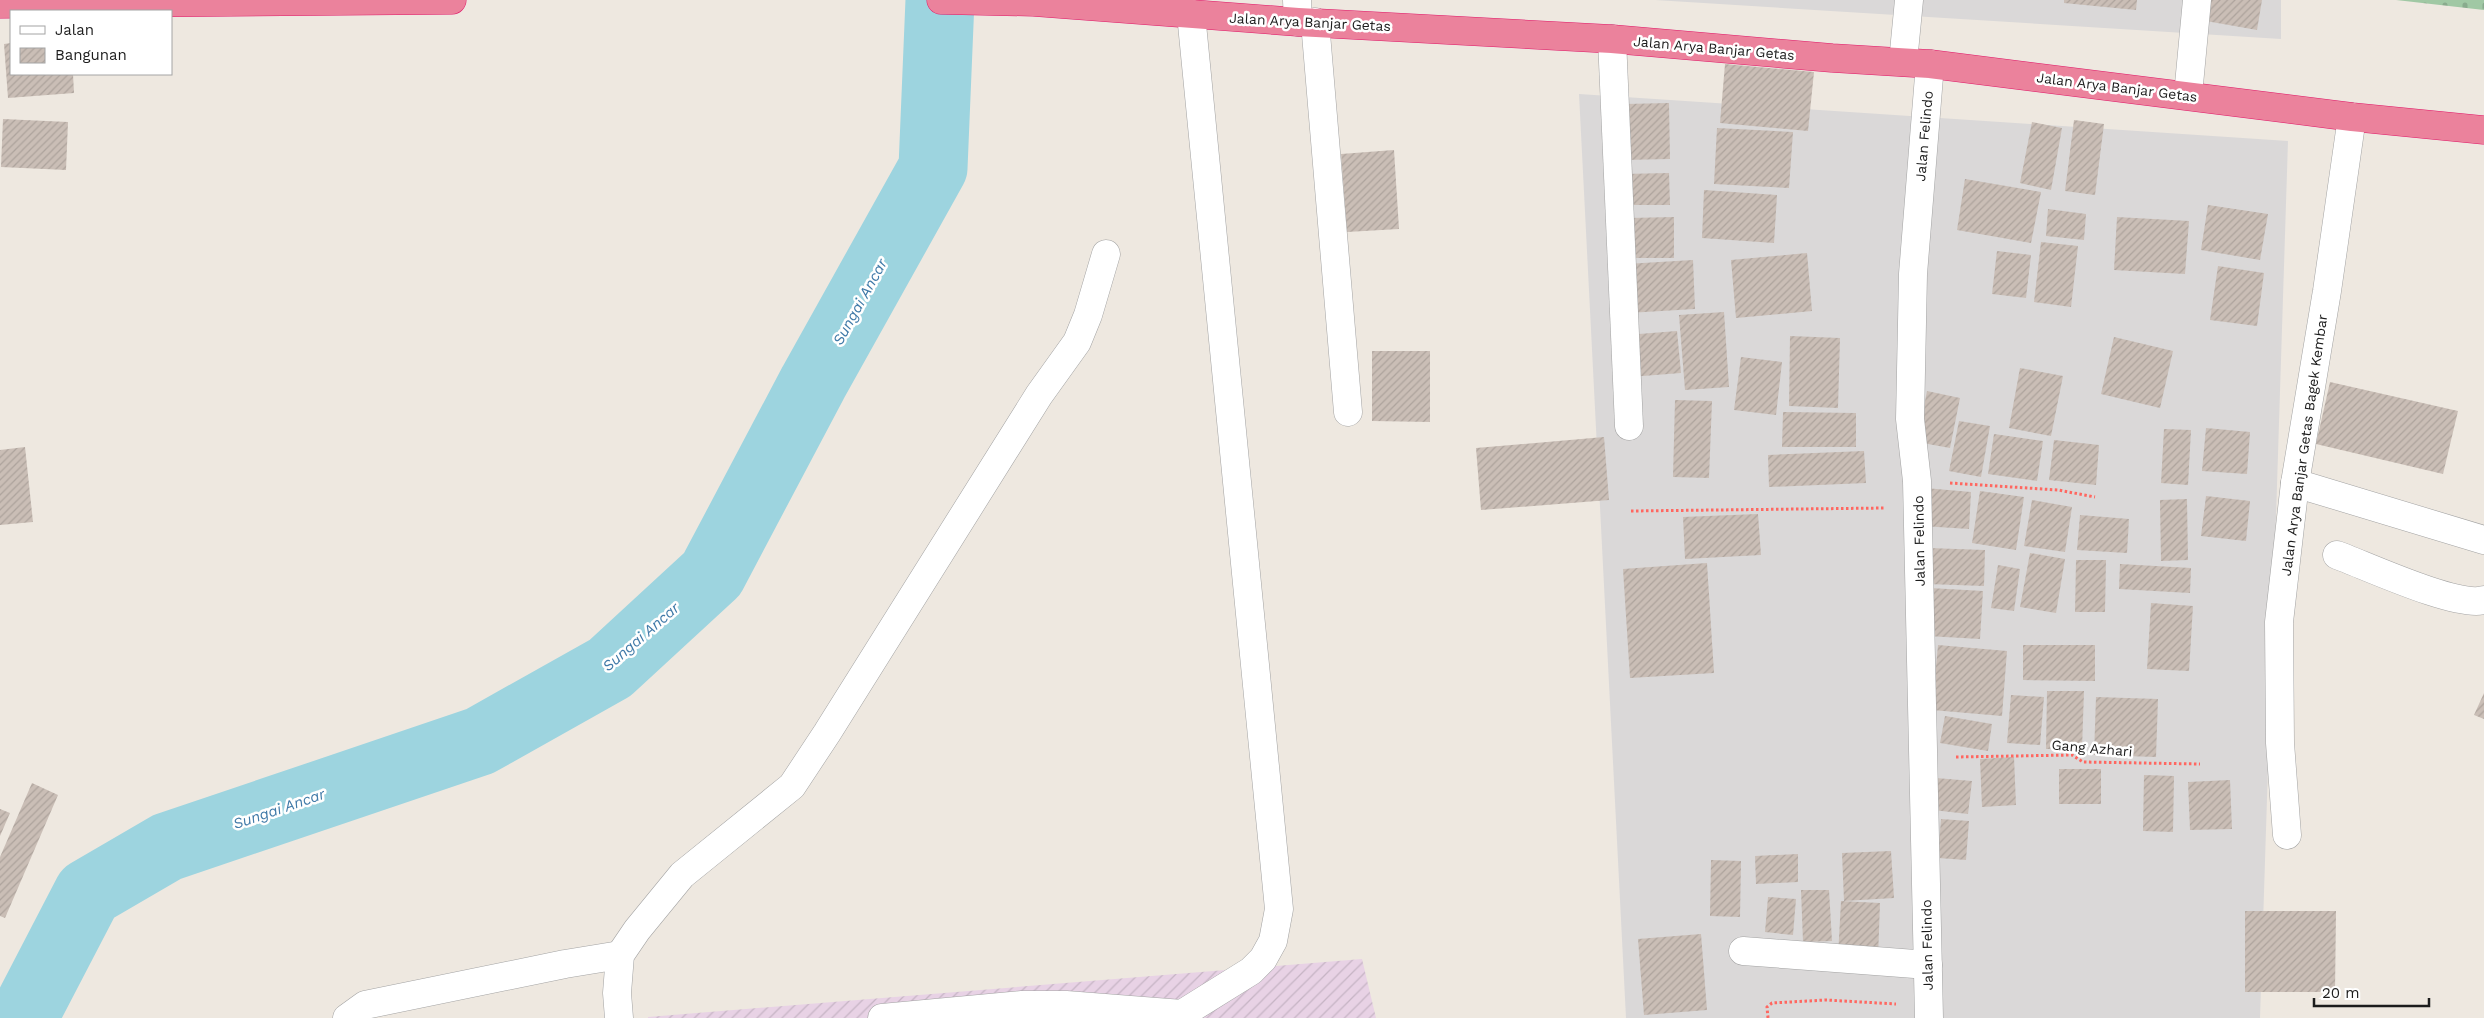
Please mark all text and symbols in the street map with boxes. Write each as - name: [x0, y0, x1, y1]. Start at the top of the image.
- legend: [10, 10, 172, 75]
- street label: Jalan Arya Banjar Getas: [1229, 10, 1391, 34]
- text: Jalan: [55, 21, 94, 39]
- street label: Jalan Arya Banjar Getas: [1633, 33, 1795, 63]
- text: Bangunan: [55, 46, 127, 64]
- street label: Jalan Arya Banjar Getas: [2036, 69, 2198, 105]
- street label: Jalan Felindo: [1912, 90, 1936, 182]
- water label: Sungai Ancar: [829, 255, 892, 348]
- street label: Jalan Arya Banjar Getas Bagek Kembar: [2278, 313, 2330, 577]
- street label: Jalan Felindo: [1910, 495, 1928, 587]
- water label: Sungai Ancar: [599, 598, 684, 675]
- street label: Gang Azhari: [2051, 736, 2133, 760]
- water label: Sungai Ancar: [231, 785, 328, 833]
- street label: Jalan Felindo: [1918, 899, 1936, 991]
- scale bar: [2314, 976, 2429, 1008]
- text: 20 m: [2322, 984, 2360, 1002]

